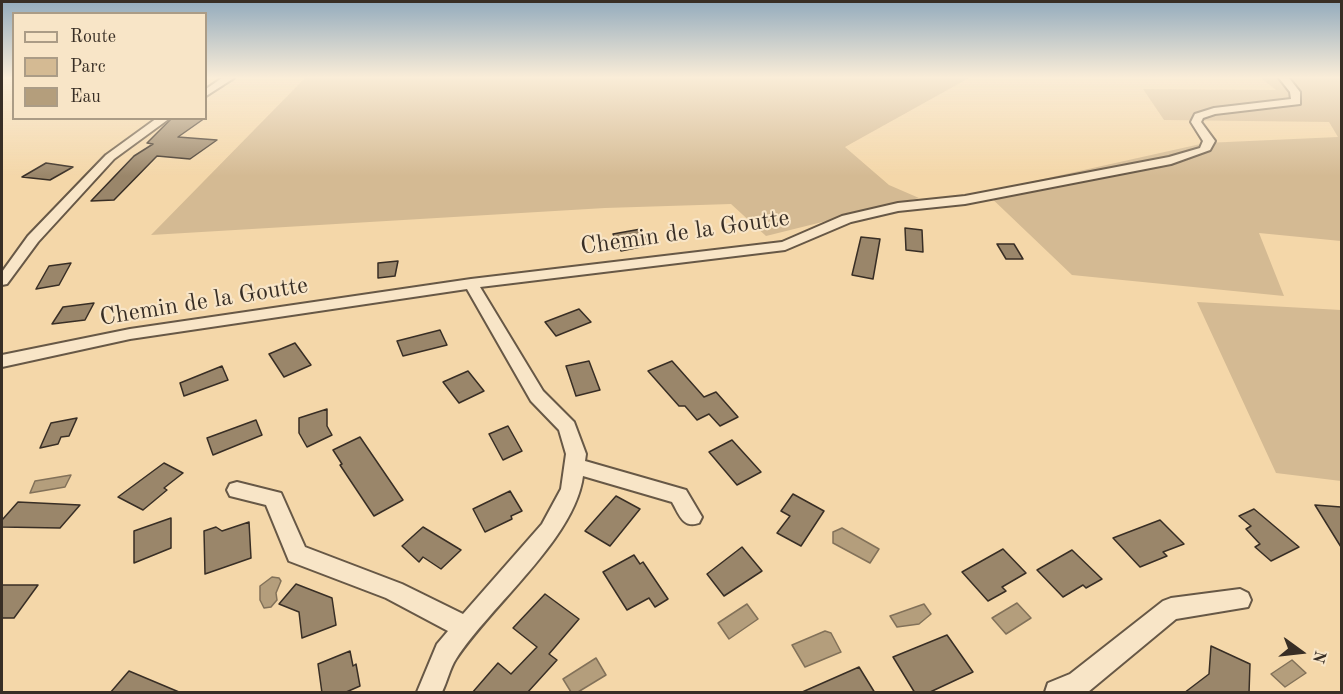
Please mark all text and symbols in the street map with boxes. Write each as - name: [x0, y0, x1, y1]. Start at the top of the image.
- legend: [12, 12, 207, 120]
- text: Route: [70, 28, 116, 46]
- text: Parc: [70, 58, 106, 76]
- text: Eau: [70, 88, 101, 106]
- street label: Chemin de la Goutte: [579, 204, 791, 262]
- street label: Chemin de la Goutte: [98, 271, 310, 333]
- north arrow: [1271, 622, 1331, 682]
- text: N: [1309, 649, 1328, 665]

